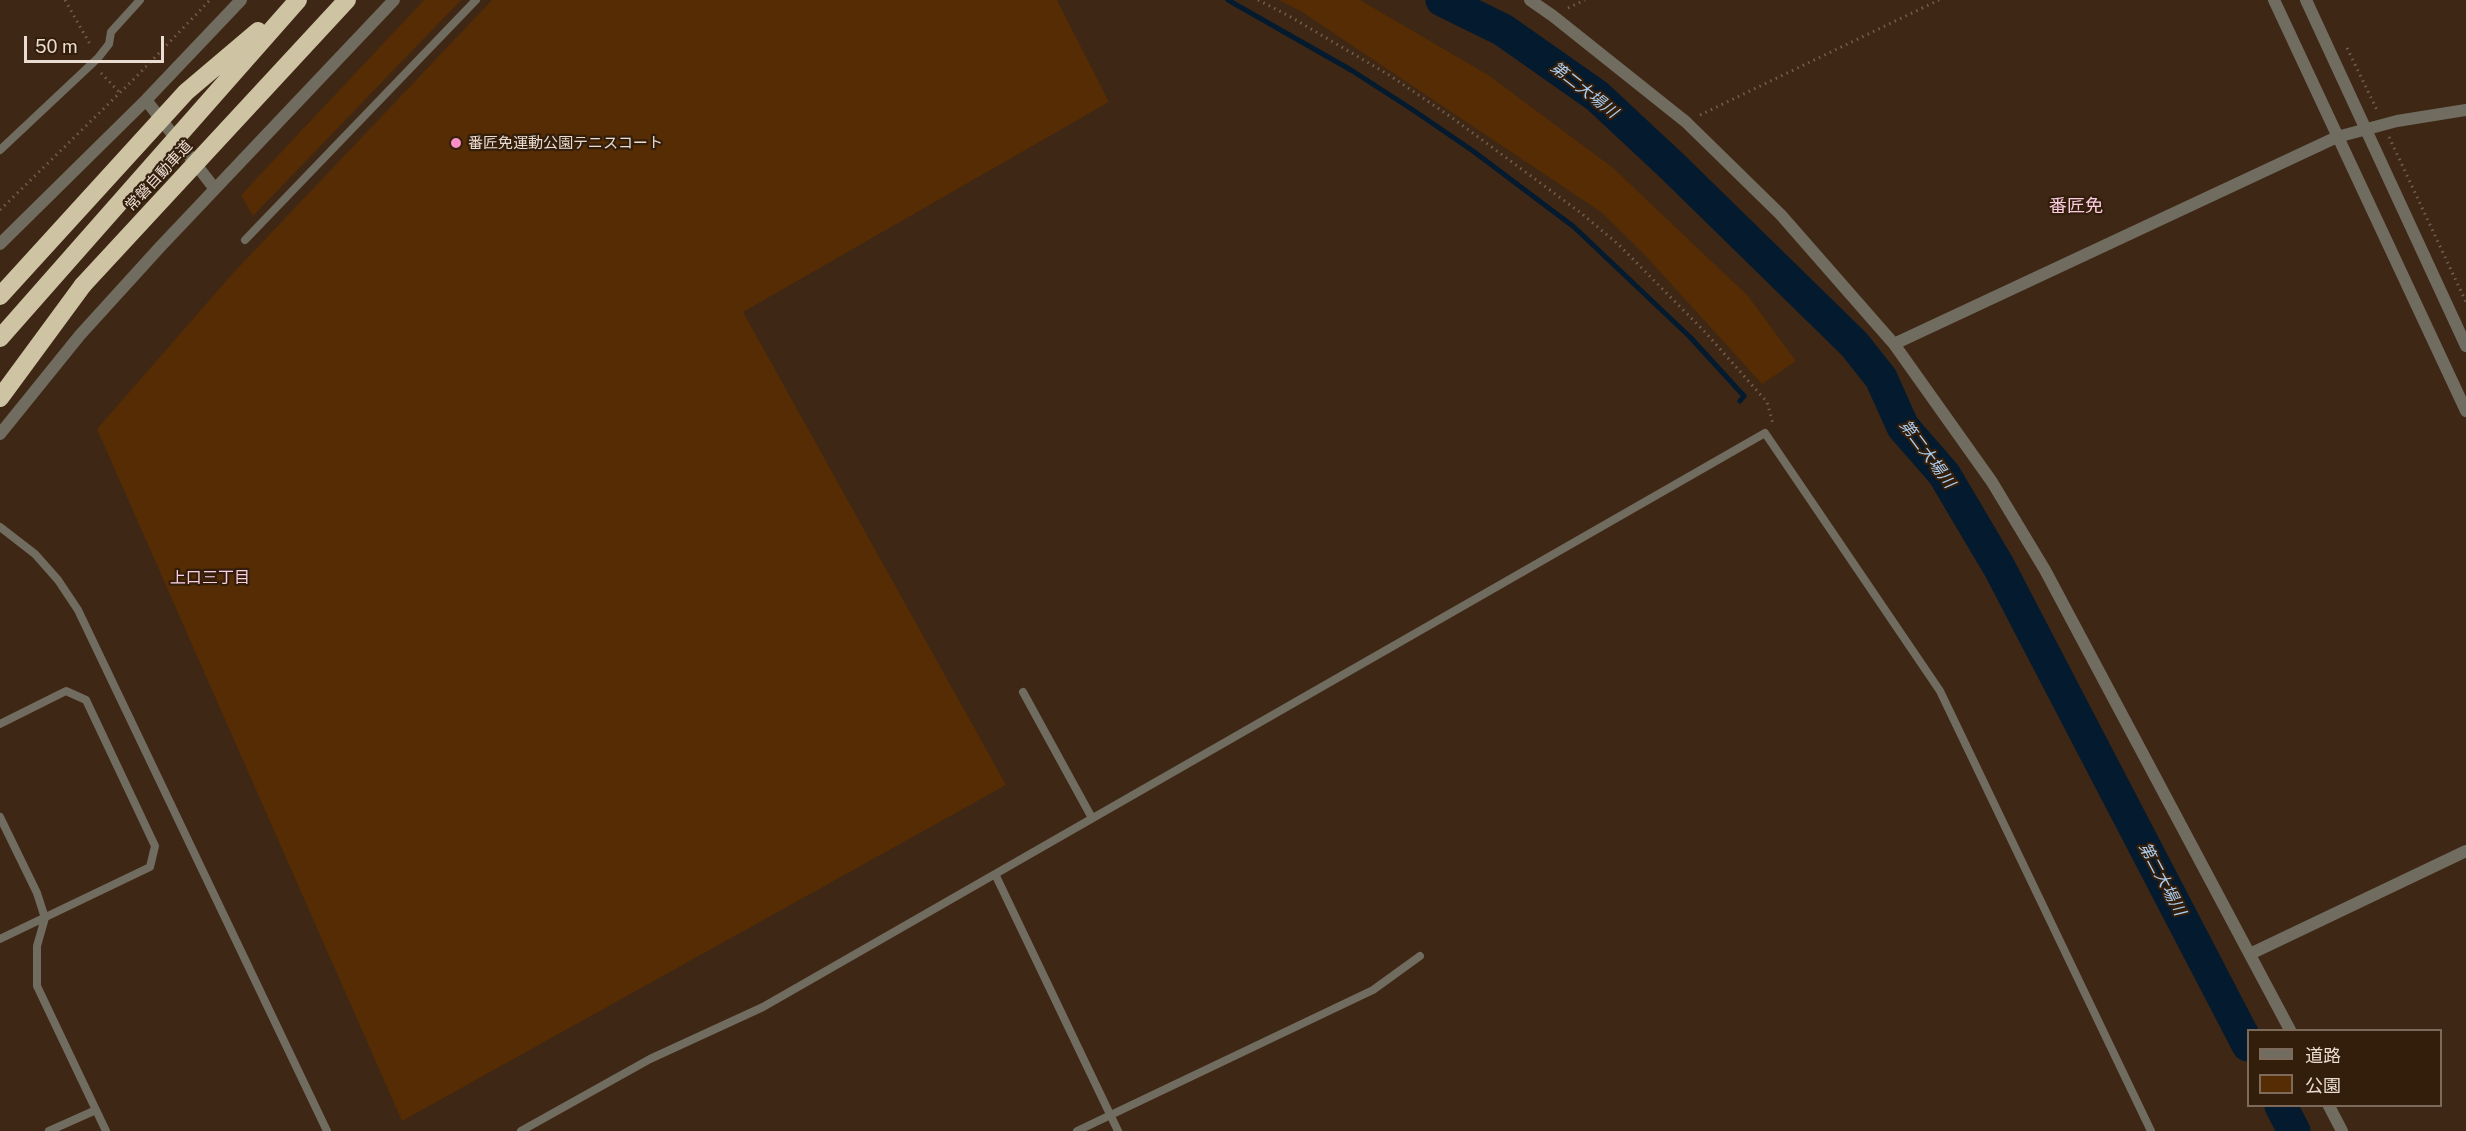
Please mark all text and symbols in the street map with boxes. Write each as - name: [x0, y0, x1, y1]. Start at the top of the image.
- scale bar: [27, 24, 166, 62]
- text: 50 m: [35, 36, 78, 57]
- water label: 第二大場川: [1547, 58, 1621, 122]
- place label: 番匠免運動公園テニスコート: [468, 134, 663, 152]
- marker: 番匠免運動公園テニスコート: [449, 136, 463, 150]
- street label: 常磐自動車道: [122, 137, 196, 215]
- district label: 番匠免: [2049, 195, 2103, 217]
- water label: 第二大場川: [1895, 416, 1959, 492]
- district label: 上口三丁目: [170, 568, 250, 588]
- water label: 第二大場川: [2135, 839, 2189, 919]
- legend: [2247, 1029, 2442, 1107]
- text: 道路: [2305, 1045, 2341, 1066]
- text: 公園: [2305, 1075, 2341, 1096]

